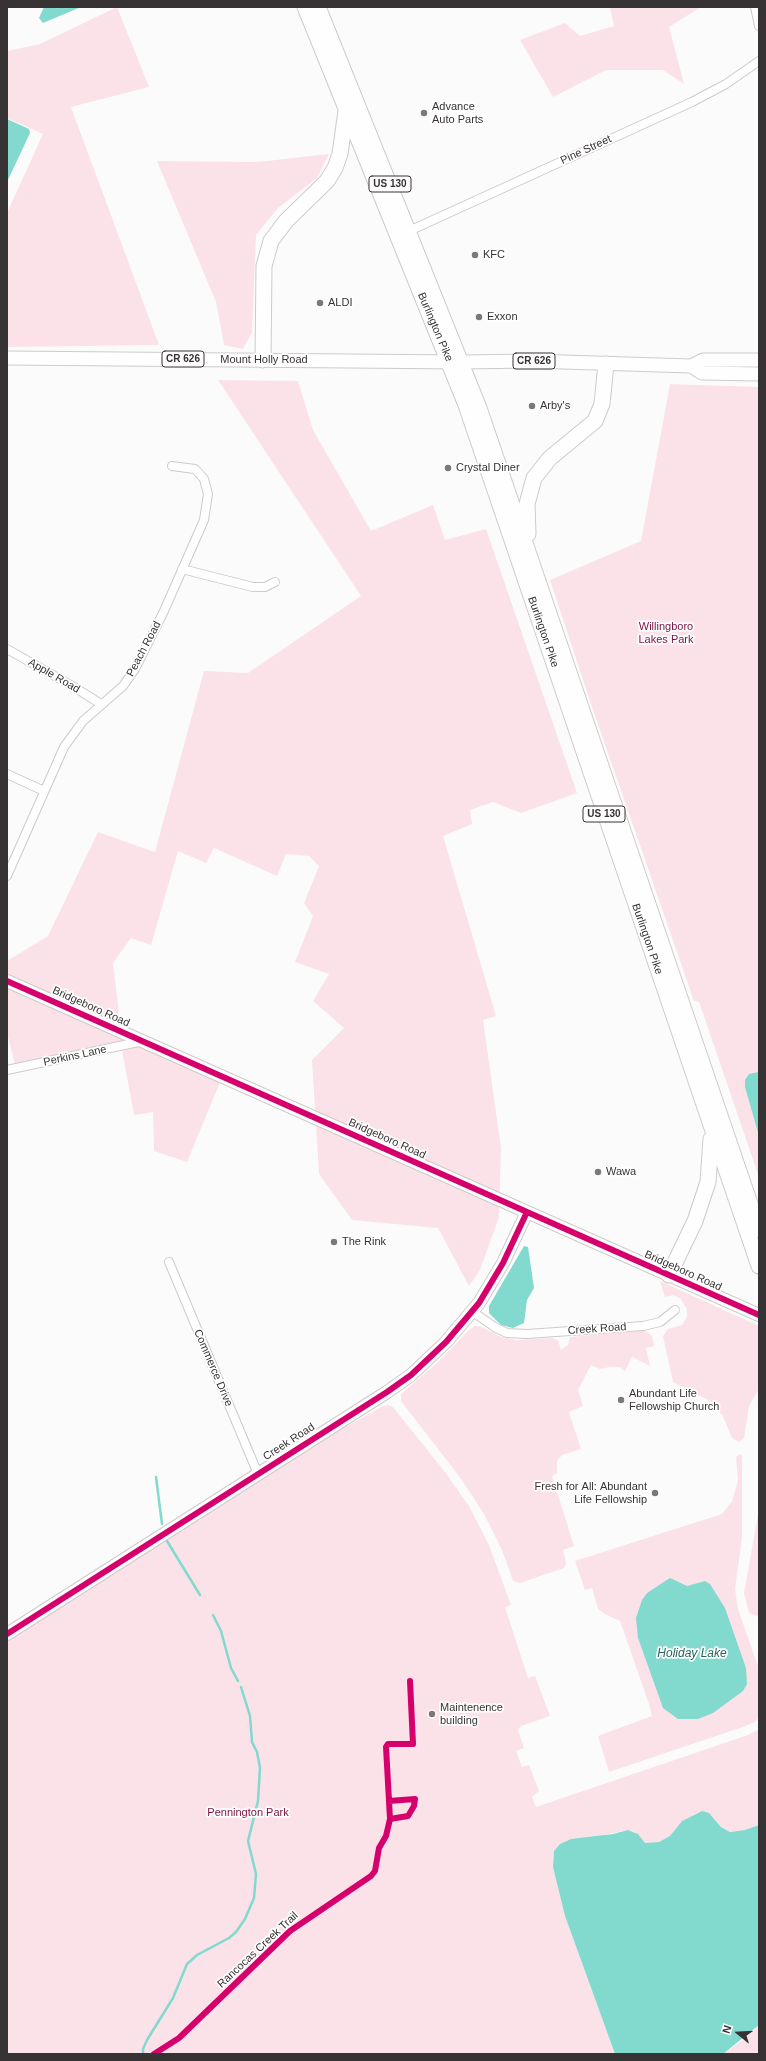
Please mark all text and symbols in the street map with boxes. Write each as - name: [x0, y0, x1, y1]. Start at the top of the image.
- place label: Advance Auto Parts: [432, 100, 483, 126]
- marker: Advance Auto Parts: [419, 108, 429, 118]
- street label: Pine Street: [559, 133, 613, 167]
- road number: US 130: [369, 176, 411, 192]
- place label: KFC: [483, 248, 505, 262]
- marker: KFC: [470, 250, 480, 260]
- street label: Burlington Pike: [414, 290, 456, 364]
- place label: ALDI: [328, 296, 352, 310]
- marker: ALDI: [315, 298, 325, 308]
- place label: Exxon: [487, 310, 518, 324]
- marker: Exxon: [474, 312, 484, 322]
- road number: CR 626: [162, 351, 204, 367]
- street label: Mount Holly Road: [220, 353, 308, 367]
- road number: CR 626: [513, 353, 555, 369]
- place label: Arby's: [540, 399, 570, 413]
- marker: Arby's: [527, 401, 537, 411]
- place label: Crystal Diner: [456, 461, 520, 475]
- marker: Crystal Diner: [443, 463, 453, 473]
- street label: Burlington Pike: [525, 595, 561, 669]
- street label: Peach Road: [124, 619, 164, 679]
- park label: Willingboro Lakes Park: [638, 620, 694, 646]
- street label: Apple Road: [26, 656, 82, 696]
- road number: US 130: [583, 806, 625, 822]
- street label: Burlington Pike: [629, 902, 665, 976]
- street label: Bridgeboro Road: [50, 984, 132, 1030]
- street label: Perkins Lane: [42, 1043, 108, 1069]
- street label: Bridgeboro Road: [346, 1116, 428, 1162]
- place label: Wawa: [606, 1165, 636, 1179]
- marker: Wawa: [593, 1167, 603, 1177]
- place label: The Rink: [342, 1235, 386, 1249]
- marker: The Rink: [329, 1237, 339, 1247]
- street label: Bridgeboro Road: [642, 1248, 724, 1294]
- street label: Creek Road: [567, 1320, 627, 1338]
- street label: Commerce Drive: [191, 1327, 235, 1409]
- place label: Abundant Life Fellowship Church: [629, 1387, 719, 1413]
- marker: Abundant Life Fellowship Church: [616, 1395, 626, 1405]
- street label: Creek Road: [261, 1420, 317, 1464]
- place label: Fresh for All: Abundant Life Fellowship: [534, 1480, 647, 1506]
- marker: Fresh for All: Abundant Life Fellowship: [650, 1488, 660, 1498]
- water label: Holiday Lake: [657, 1647, 727, 1661]
- place label: Maintenence building: [440, 1701, 503, 1727]
- marker: Maintenence building: [427, 1709, 437, 1719]
- park label: Pennington Park: [207, 1806, 289, 1820]
- street label: Rancocas Creek Trail: [215, 1909, 301, 1991]
- north arrow: [718, 2013, 758, 2053]
- text: N: [720, 2024, 734, 2035]

